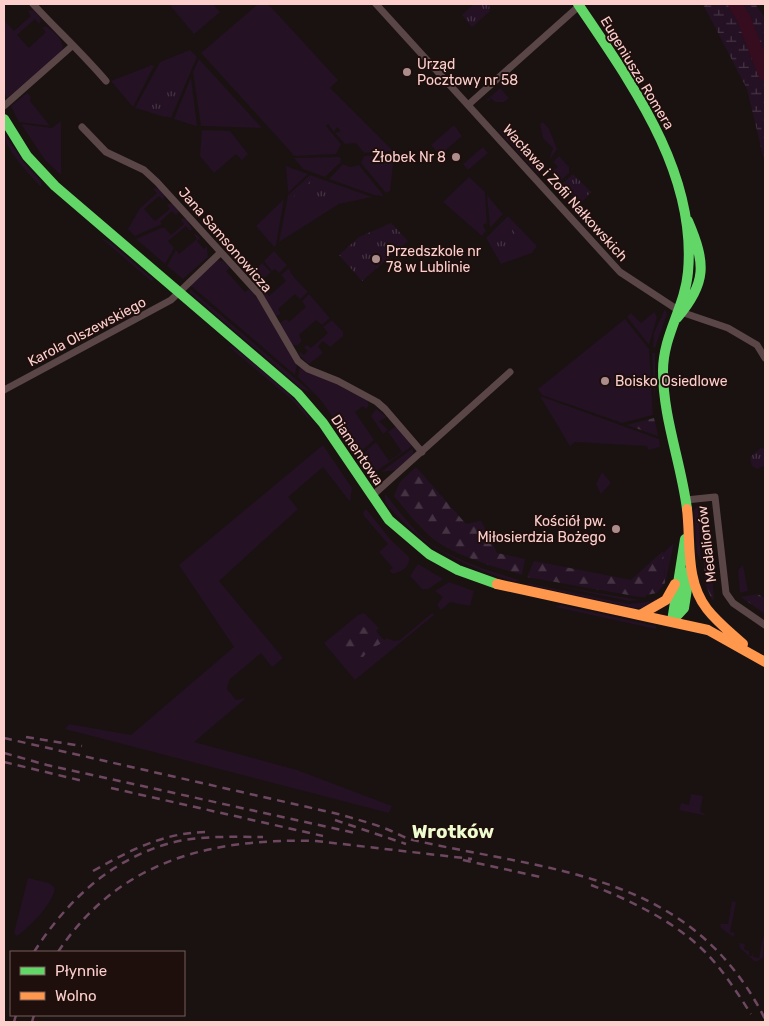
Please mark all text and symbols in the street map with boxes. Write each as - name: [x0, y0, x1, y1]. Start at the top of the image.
- street label: Eugeniusza Romera: [596, 13, 678, 133]
- place label: Urząd Pocztowy nr 58: [417, 56, 518, 89]
- marker: Urząd Pocztowy nr 58: [401, 66, 413, 78]
- street label: Wacława i Zofii Nałkowskich: [499, 121, 631, 265]
- place label: Żłobek Nr 8: [372, 149, 446, 166]
- marker: Żłobek Nr 8: [450, 151, 462, 163]
- street label: Jana Samsonowicza: [175, 184, 275, 296]
- place label: Przedszkole nr 78 w Lublinie: [386, 243, 482, 276]
- marker: Przedszkole nr 78 w Lublinie: [370, 253, 382, 265]
- street label: Karola Olszewskiego: [25, 294, 149, 370]
- place label: Boisko Osiedlowe: [615, 373, 728, 390]
- marker: Boisko Osiedlowe: [599, 375, 611, 387]
- street label: Diamentowa: [327, 411, 387, 489]
- street label: Medalionów: [694, 505, 720, 583]
- place label: Kościół pw. Miłosierdzia Bożego: [477, 513, 606, 546]
- marker: Kościół pw. Miłosierdzia Bożego: [610, 523, 622, 535]
- district label: Wrotków: [412, 820, 494, 843]
- legend: [10, 951, 185, 1016]
- text: Płynnie: [55, 962, 107, 980]
- text: Wolno: [55, 987, 97, 1005]

